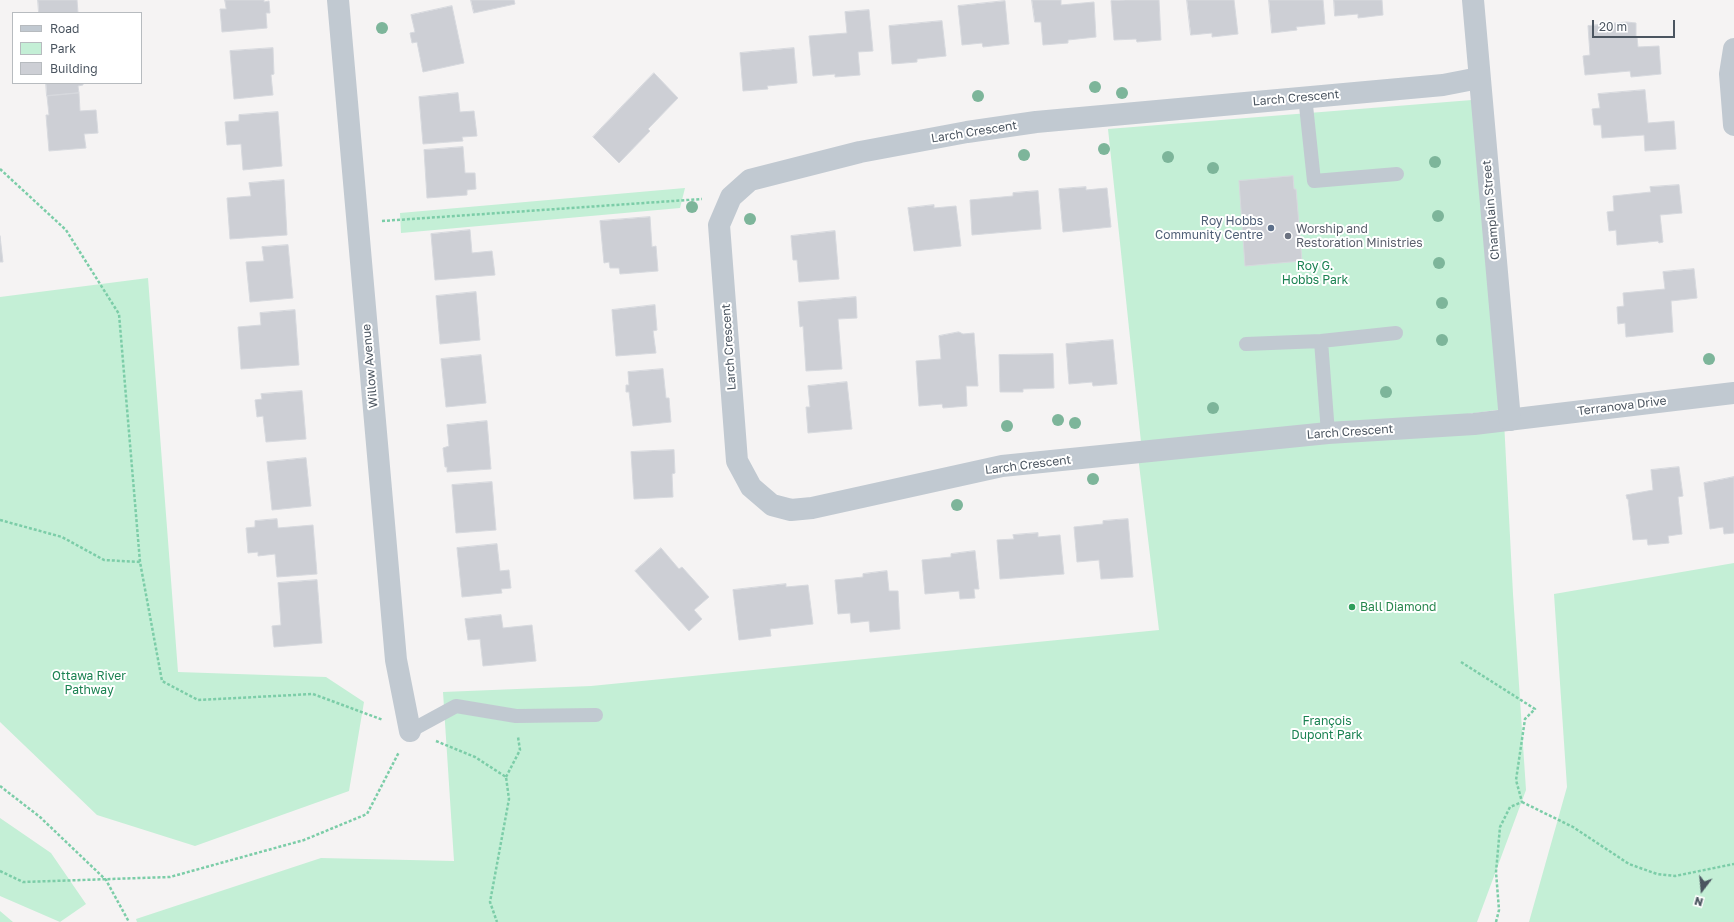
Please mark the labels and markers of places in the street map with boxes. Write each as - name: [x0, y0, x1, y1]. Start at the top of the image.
- place label: Roy Hobbs Community Centre: [1155, 214, 1263, 242]
- place label: Worship and Restoration Ministries: [1296, 222, 1423, 250]
- marker: Roy Hobbs Community Centre: [1266, 223, 1276, 233]
- marker: Worship and Restoration Ministries: [1283, 231, 1293, 241]
- place label: Ball Diamond: [1360, 600, 1436, 614]
- marker: Ball Diamond: [1347, 602, 1357, 612]

